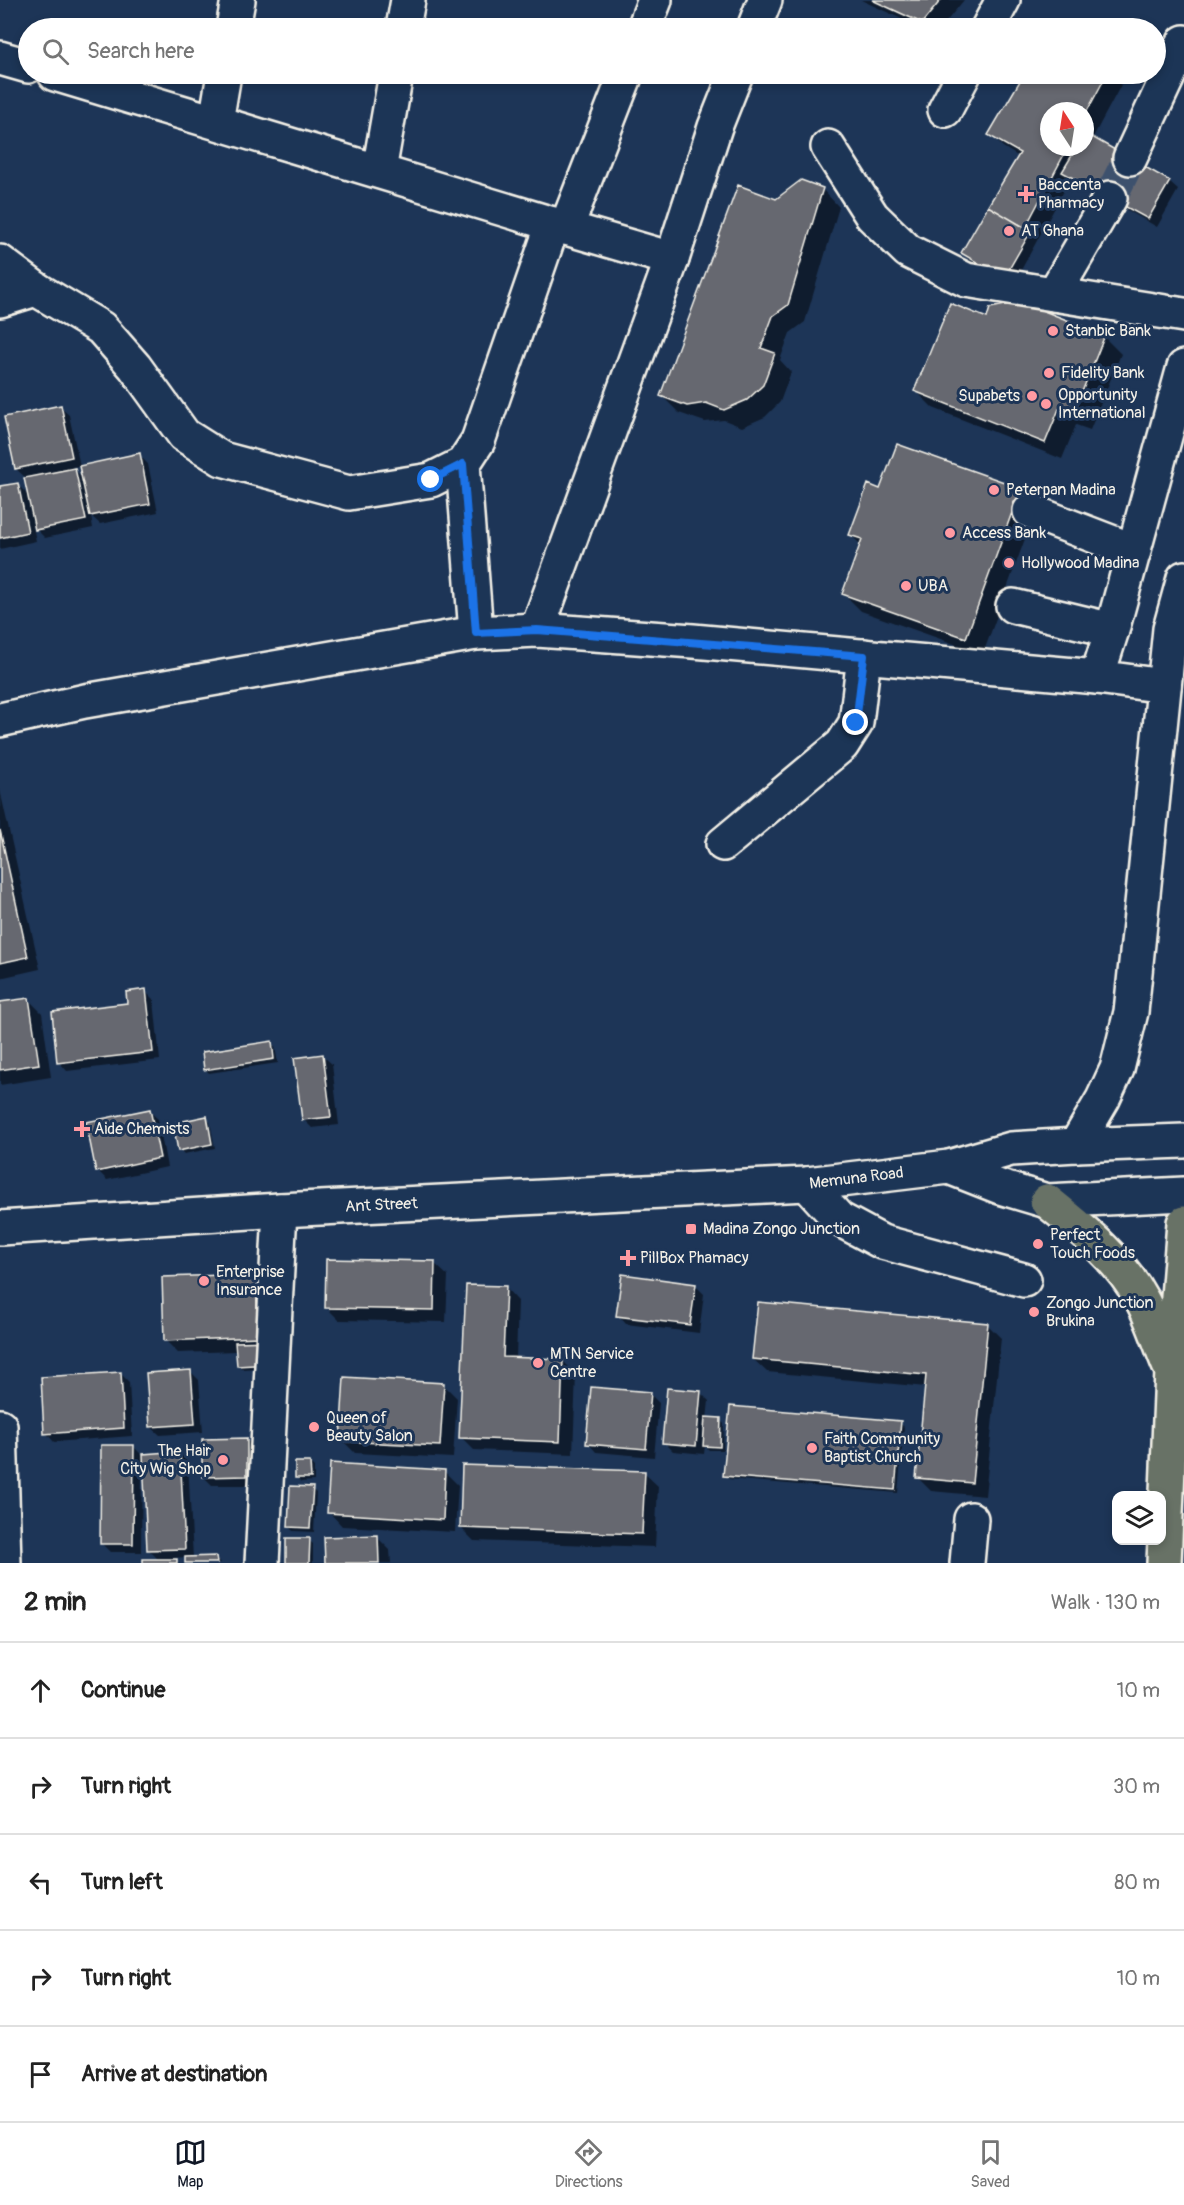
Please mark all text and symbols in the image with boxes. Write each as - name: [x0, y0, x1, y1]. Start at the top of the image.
- search box: [18, 18, 1166, 84]
- icon: search: [39, 35, 72, 68]
- text: Search here: [87, 37, 194, 65]
- north arrow: [1040, 102, 1094, 156]
- place label: Baccenta Pharmacy: [1038, 175, 1104, 213]
- marker: Baccenta Pharmacy: [1019, 187, 1033, 201]
- place label: AT Ghana: [1021, 221, 1084, 241]
- marker: AT Ghana: [1002, 224, 1016, 238]
- place label: Stanbic Bank: [1065, 321, 1151, 341]
- marker: Stanbic Bank: [1046, 324, 1060, 338]
- place label: Fidelity Bank: [1061, 363, 1145, 383]
- marker: Fidelity Bank: [1042, 366, 1056, 380]
- place label: Opportunity International: [1058, 385, 1146, 423]
- place label: Supabets: [958, 386, 1020, 406]
- marker: Supabets: [1025, 389, 1039, 403]
- marker: Opportunity International: [1039, 397, 1053, 411]
- route start: [417, 466, 443, 492]
- place label: Peterpan Madina: [1006, 480, 1116, 500]
- marker: Peterpan Madina: [987, 483, 1001, 497]
- place label: Access Bank: [962, 523, 1046, 543]
- marker: Access Bank: [943, 526, 957, 540]
- place label: Hollywood Madina: [1021, 553, 1139, 573]
- marker: Hollywood Madina: [1002, 556, 1016, 570]
- place label: UBA: [918, 576, 948, 596]
- marker: UBA: [899, 579, 913, 593]
- route end: [842, 709, 868, 735]
- place label: Aide Chemists: [94, 1119, 190, 1139]
- marker: Aide Chemists: [75, 1122, 89, 1136]
- street label: Memuna Road: [808, 1163, 905, 1194]
- street label: Ant Street: [345, 1193, 419, 1217]
- place label: Madina Zongo Junction: [703, 1219, 860, 1239]
- marker: Madina Zongo Junction: [684, 1222, 698, 1236]
- place label: Perfect Touch Foods: [1050, 1225, 1135, 1263]
- marker: Perfect Touch Foods: [1031, 1237, 1045, 1251]
- place label: PillBox Phamacy: [640, 1248, 749, 1268]
- marker: PillBox Phamacy: [621, 1251, 635, 1265]
- place label: Enterprise Insurance: [216, 1262, 285, 1300]
- marker: Enterprise Insurance: [197, 1274, 211, 1288]
- place label: Zongo Junction Brukina: [1046, 1293, 1154, 1331]
- marker: Zongo Junction Brukina: [1027, 1305, 1041, 1319]
- place label: MTN Service Centre: [550, 1344, 634, 1382]
- marker: MTN Service Centre: [531, 1356, 545, 1370]
- place label: Queen of Beauty Salon: [326, 1408, 413, 1446]
- marker: Queen of Beauty Salon: [307, 1420, 321, 1434]
- place label: Faith Community Baptist Church: [824, 1429, 940, 1467]
- place label: The Hair City Wig Shop: [120, 1441, 211, 1479]
- marker: Faith Community Baptist Church: [805, 1441, 819, 1455]
- marker: The Hair City Wig Shop: [216, 1453, 230, 1467]
- map controls: [1112, 1491, 1166, 1545]
- button: layers: [1112, 1491, 1166, 1545]
- text: 2 min: [24, 1586, 86, 1618]
- text: Walk · 130 m: [1051, 1590, 1160, 1615]
- icon: ahead: [24, 1674, 57, 1707]
- text: Continue: [81, 1676, 165, 1704]
- text: 10 m: [1116, 1678, 1160, 1703]
- icon: right: [24, 1770, 57, 1803]
- text: Turn right: [81, 1772, 171, 1800]
- text: 30 m: [1113, 1774, 1160, 1799]
- icon: left: [24, 1866, 57, 1899]
- text: Turn left: [81, 1868, 163, 1896]
- text: 80 m: [1114, 1870, 1160, 1895]
- icon: right: [24, 1962, 57, 1995]
- text: Turn right: [81, 1964, 171, 1992]
- text: 10 m: [1116, 1966, 1160, 1991]
- icon: arrive: [24, 2058, 57, 2091]
- text: Arrive at destination: [81, 2060, 267, 2088]
- tab: Map: [174, 2136, 207, 2192]
- tab: Directions: [555, 2136, 623, 2192]
- tab: Saved: [970, 2136, 1010, 2192]

